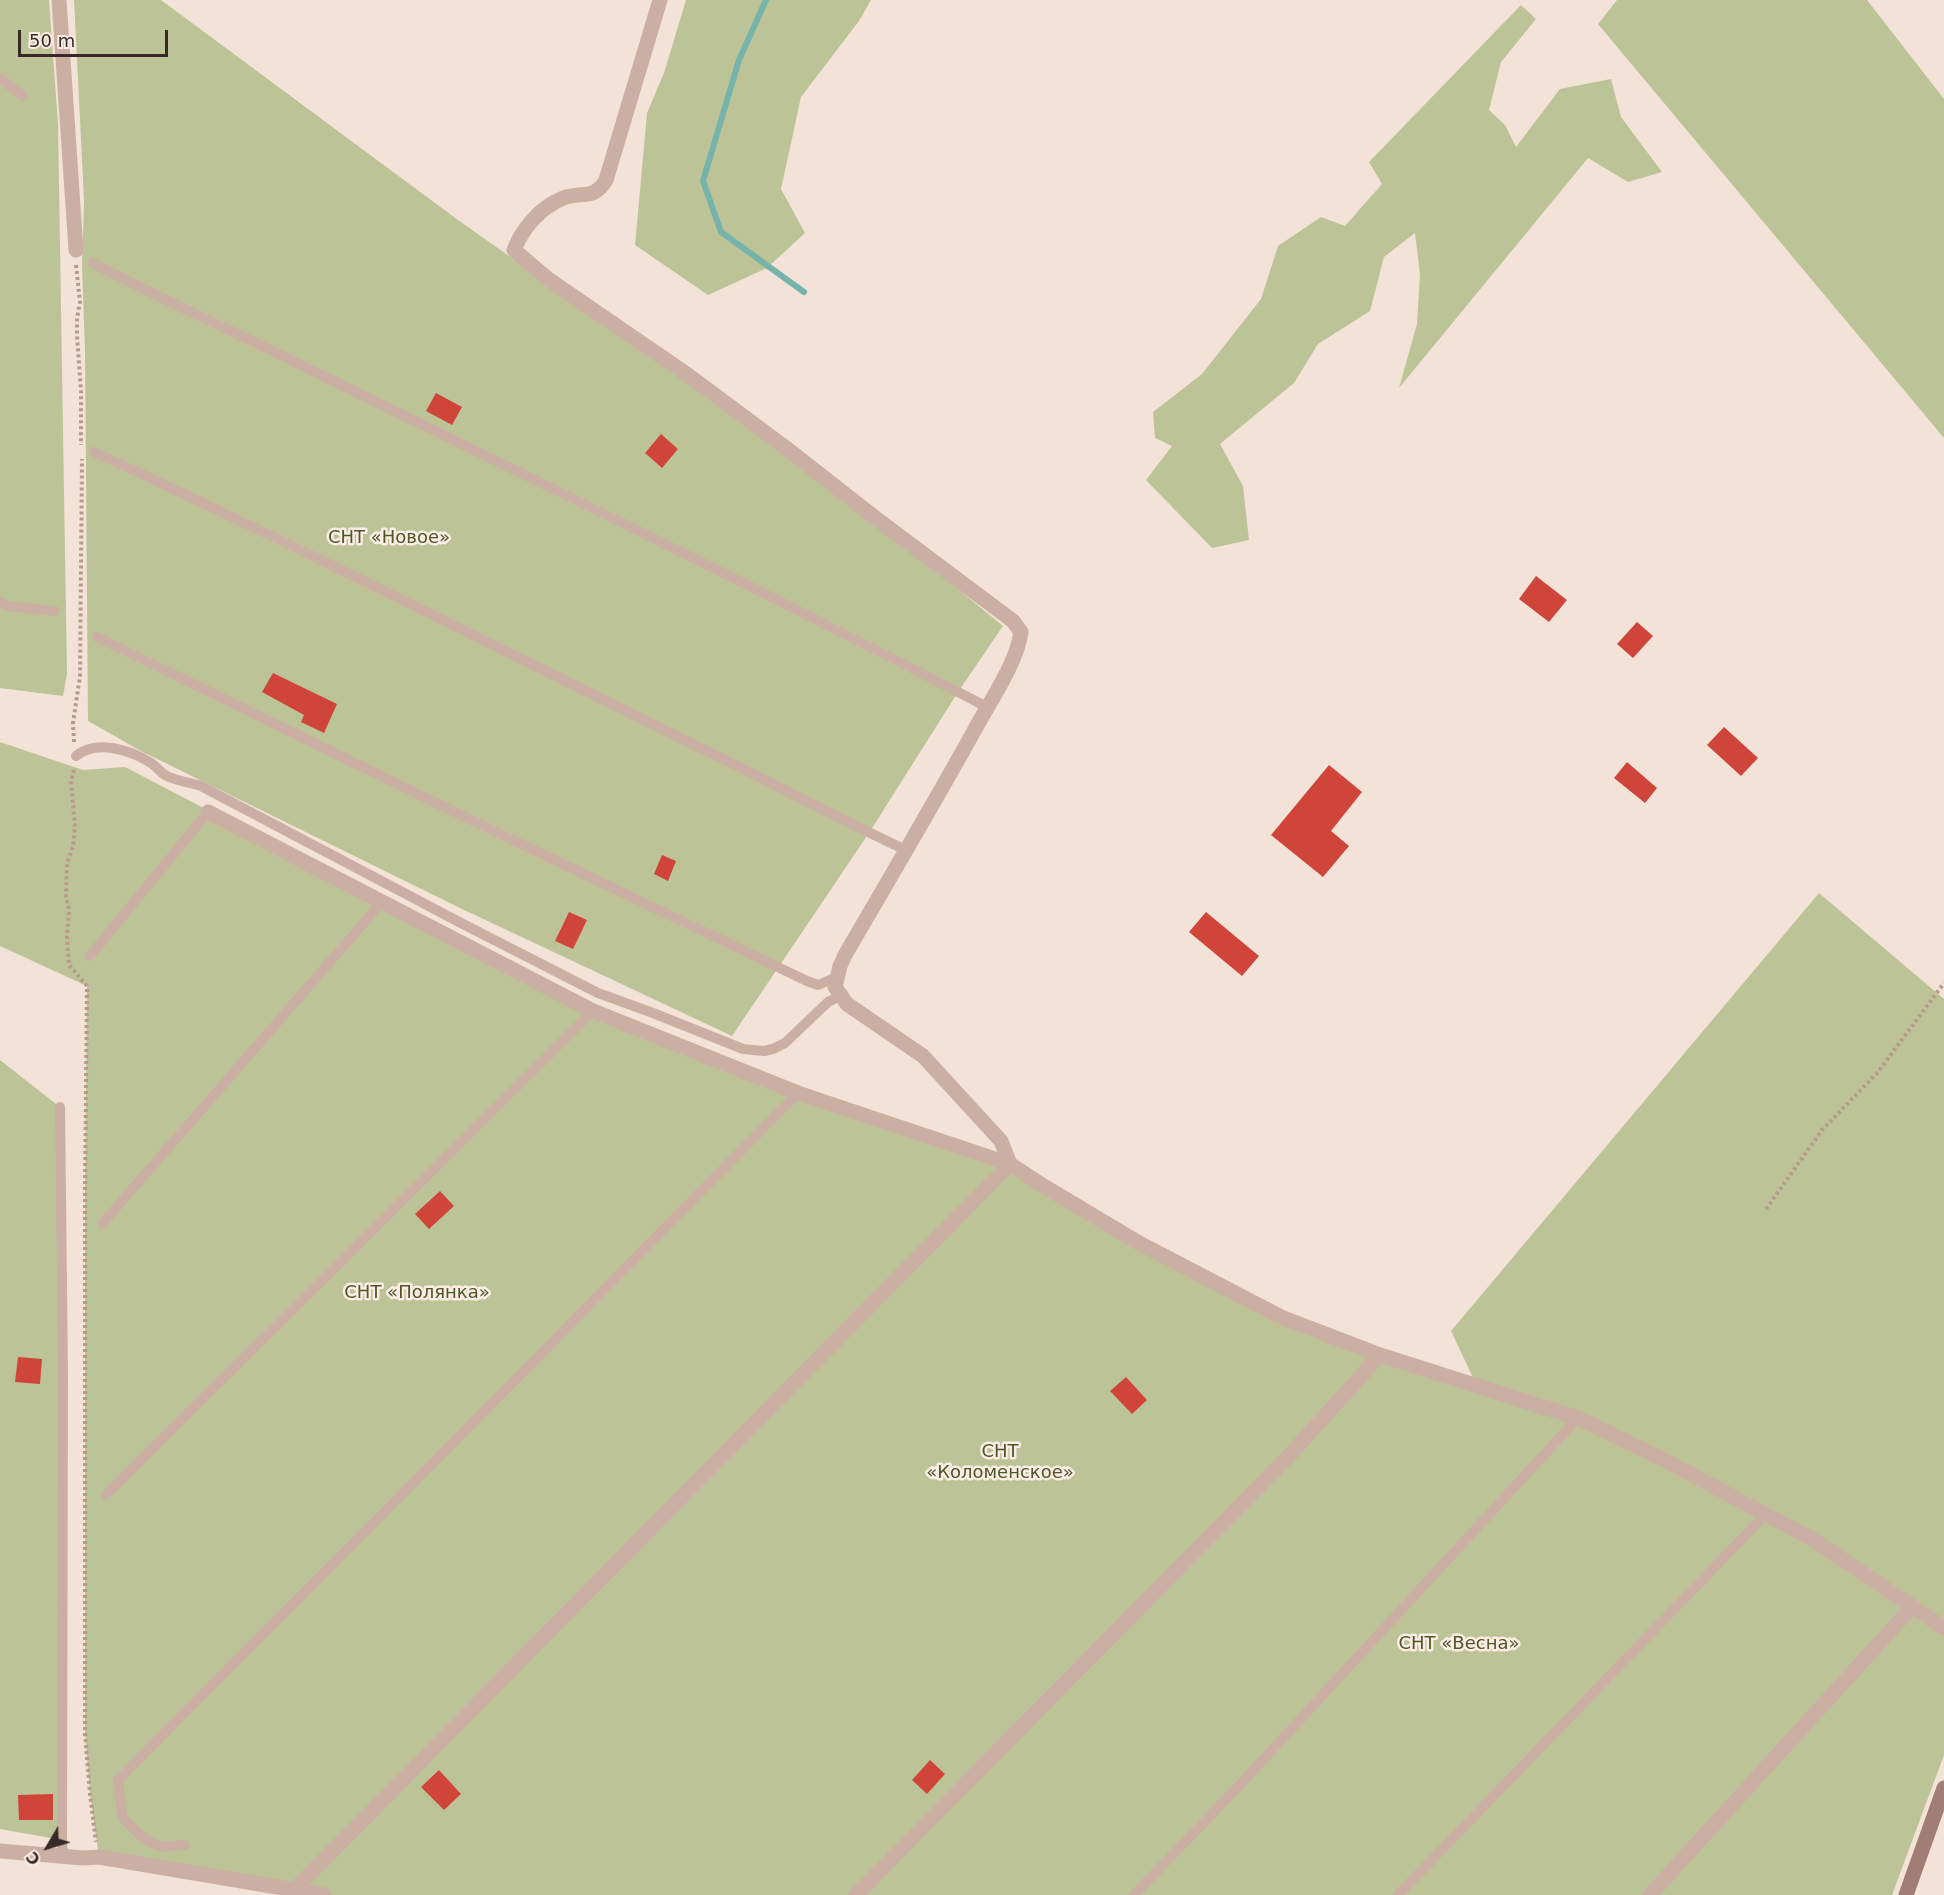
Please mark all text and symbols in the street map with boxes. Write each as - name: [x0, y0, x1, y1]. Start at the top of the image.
- scale bar: [21, 18, 171, 56]
- text: 50 m: [29, 30, 75, 51]
- park label: СНТ «Новое»: [328, 527, 450, 549]
- park label: СНТ «Полянка»: [344, 1282, 490, 1304]
- park label: СНТ «Коломенское»: [926, 1441, 1074, 1484]
- park label: СНТ «Весна»: [1399, 1633, 1519, 1655]
- north arrow: [18, 1817, 78, 1877]
- text: С: [22, 1848, 45, 1869]

